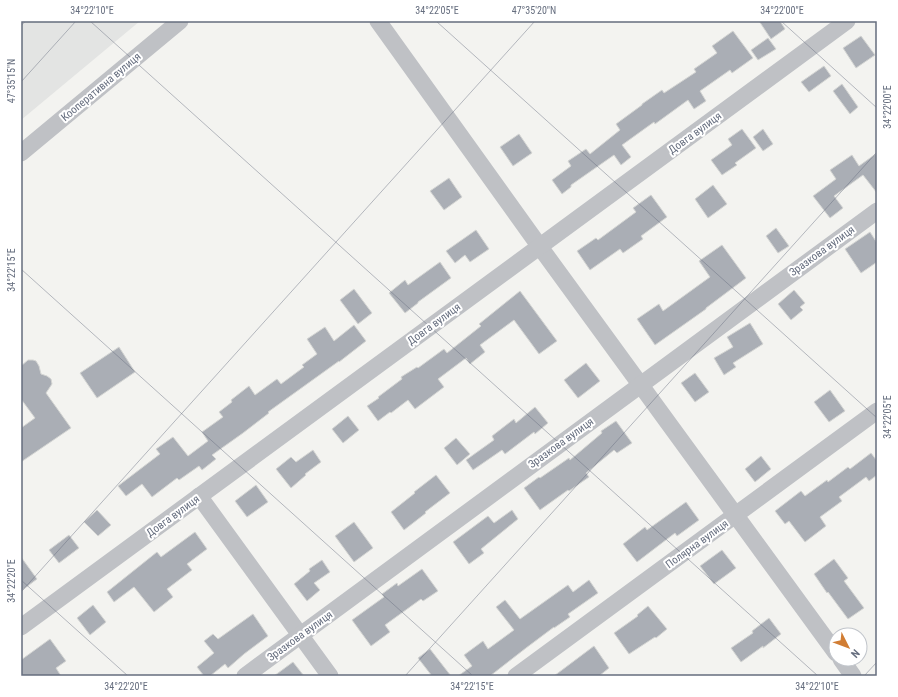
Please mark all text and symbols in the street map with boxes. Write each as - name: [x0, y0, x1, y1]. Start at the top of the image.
- text: 34°22'10"E: [70, 5, 114, 16]
- text: 34°22'05"E: [415, 5, 459, 16]
- text: 47°35'20"N: [512, 5, 556, 16]
- text: 34°22'00"E: [760, 5, 804, 16]
- street label: Кооперативна вулиця: [59, 50, 143, 124]
- text: 47°35'15"N: [6, 59, 17, 103]
- text: 34°22'00"E: [882, 85, 893, 129]
- street label: Довга вулиця: [666, 109, 724, 157]
- street label: Зразкова вулиця: [787, 223, 857, 279]
- text: 34°22'15"E: [6, 248, 17, 292]
- street label: Довга вулиця: [405, 300, 463, 348]
- text: 34°22'05"E: [882, 395, 893, 439]
- street label: Зразкова вулиця: [526, 415, 596, 471]
- street label: Довга вулиця: [144, 492, 202, 540]
- street label: Полярна вулиця: [663, 517, 731, 571]
- text: 34°22'20"E: [6, 559, 17, 603]
- street label: Зразкова вулиця: [265, 608, 335, 664]
- north arrow: [828, 627, 868, 667]
- text: N: [848, 646, 862, 660]
- text: 34°22'20"E: [104, 681, 148, 692]
- text: 34°22'15"E: [450, 681, 494, 692]
- text: 34°22'10"E: [795, 681, 839, 692]

